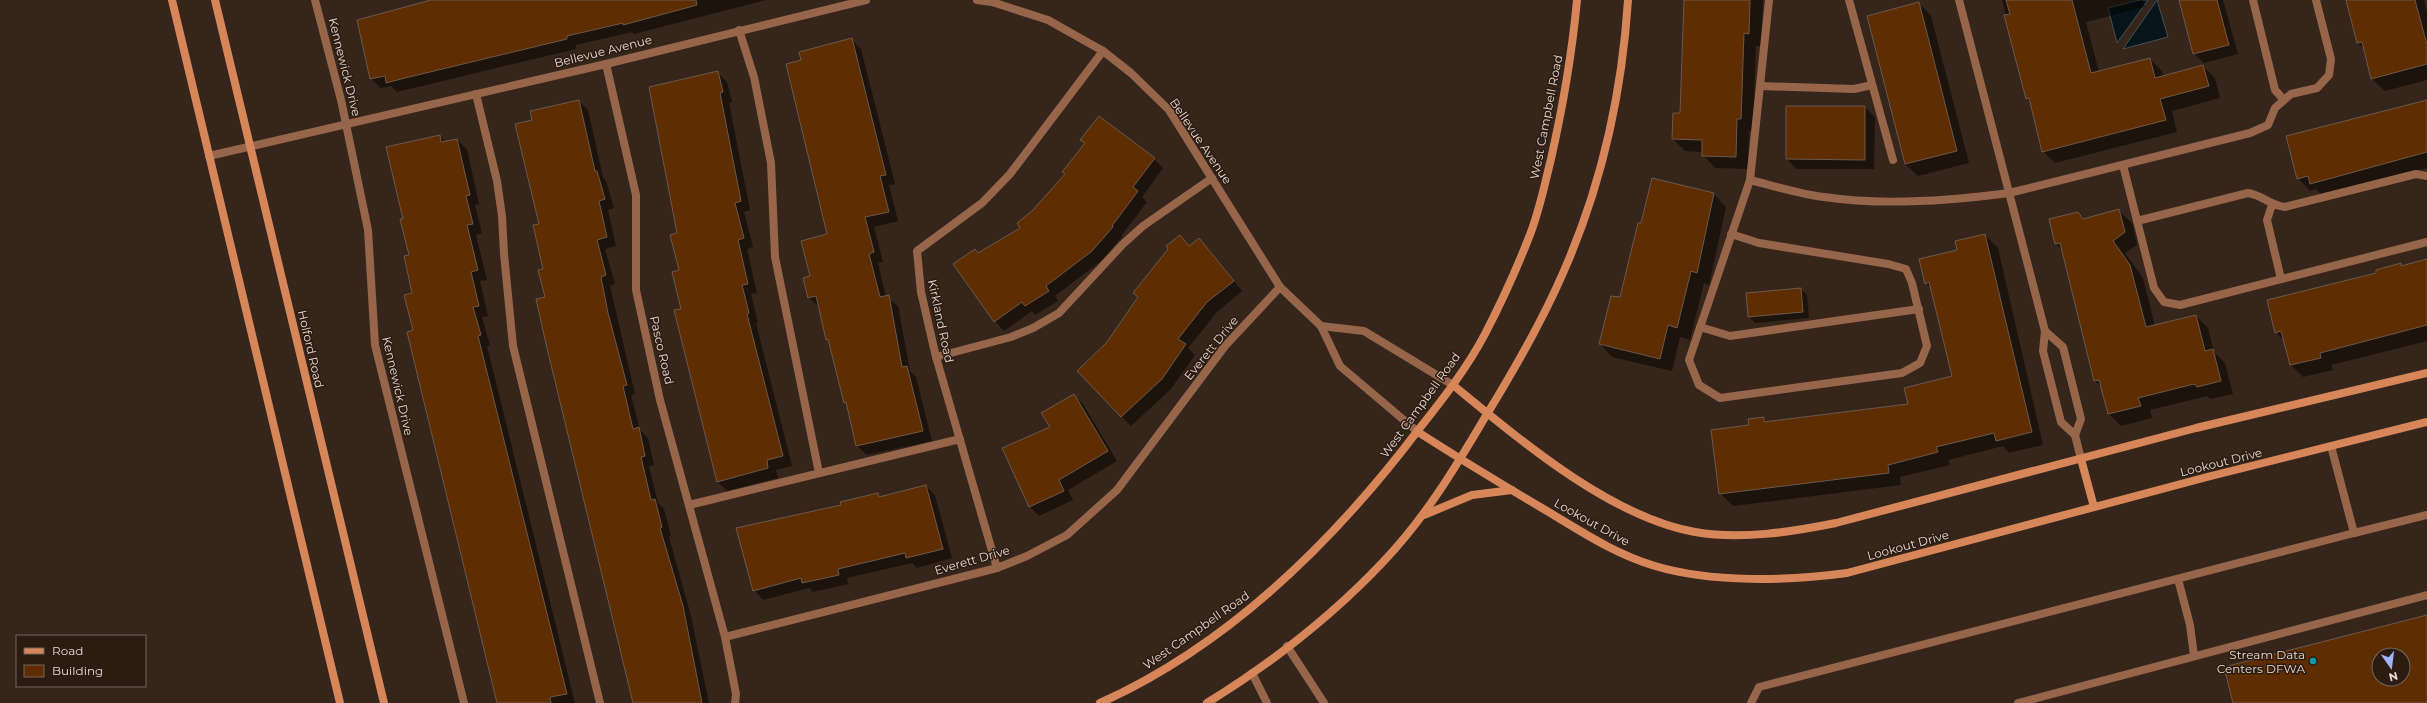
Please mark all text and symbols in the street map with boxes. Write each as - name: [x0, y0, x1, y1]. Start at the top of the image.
- street label: Kennewick Drive: [326, 16, 364, 118]
- street label: Bellevue Avenue: [553, 32, 653, 70]
- street label: West Campbell Road: [1527, 53, 1565, 181]
- street label: Bellevue Avenue: [1167, 95, 1235, 187]
- street label: Kirkland Road: [925, 278, 957, 364]
- street label: Holford Road: [295, 309, 327, 389]
- street label: Everett Drive: [1181, 313, 1241, 383]
- street label: Pasco Road: [647, 314, 677, 386]
- street label: Kennewick Drive: [379, 335, 417, 437]
- street label: West Campbell Road: [1377, 349, 1463, 461]
- street label: Lookout Drive: [2178, 445, 2264, 479]
- street label: Lookout Drive: [1552, 495, 1632, 549]
- street label: Lookout Drive: [1865, 527, 1951, 563]
- street label: Everett Drive: [933, 542, 1011, 578]
- street label: West Campbell Road: [1140, 588, 1252, 672]
- legend: [16, 635, 146, 687]
- text: Road: [52, 643, 83, 658]
- place label: Stream Data Centers DFWA: [2217, 647, 2305, 676]
- north arrow: [2371, 647, 2411, 687]
- marker: Stream Data Centers DFWA: [2308, 656, 2318, 666]
- text: Building: [52, 663, 103, 678]
- text: N: [2387, 669, 2399, 685]

